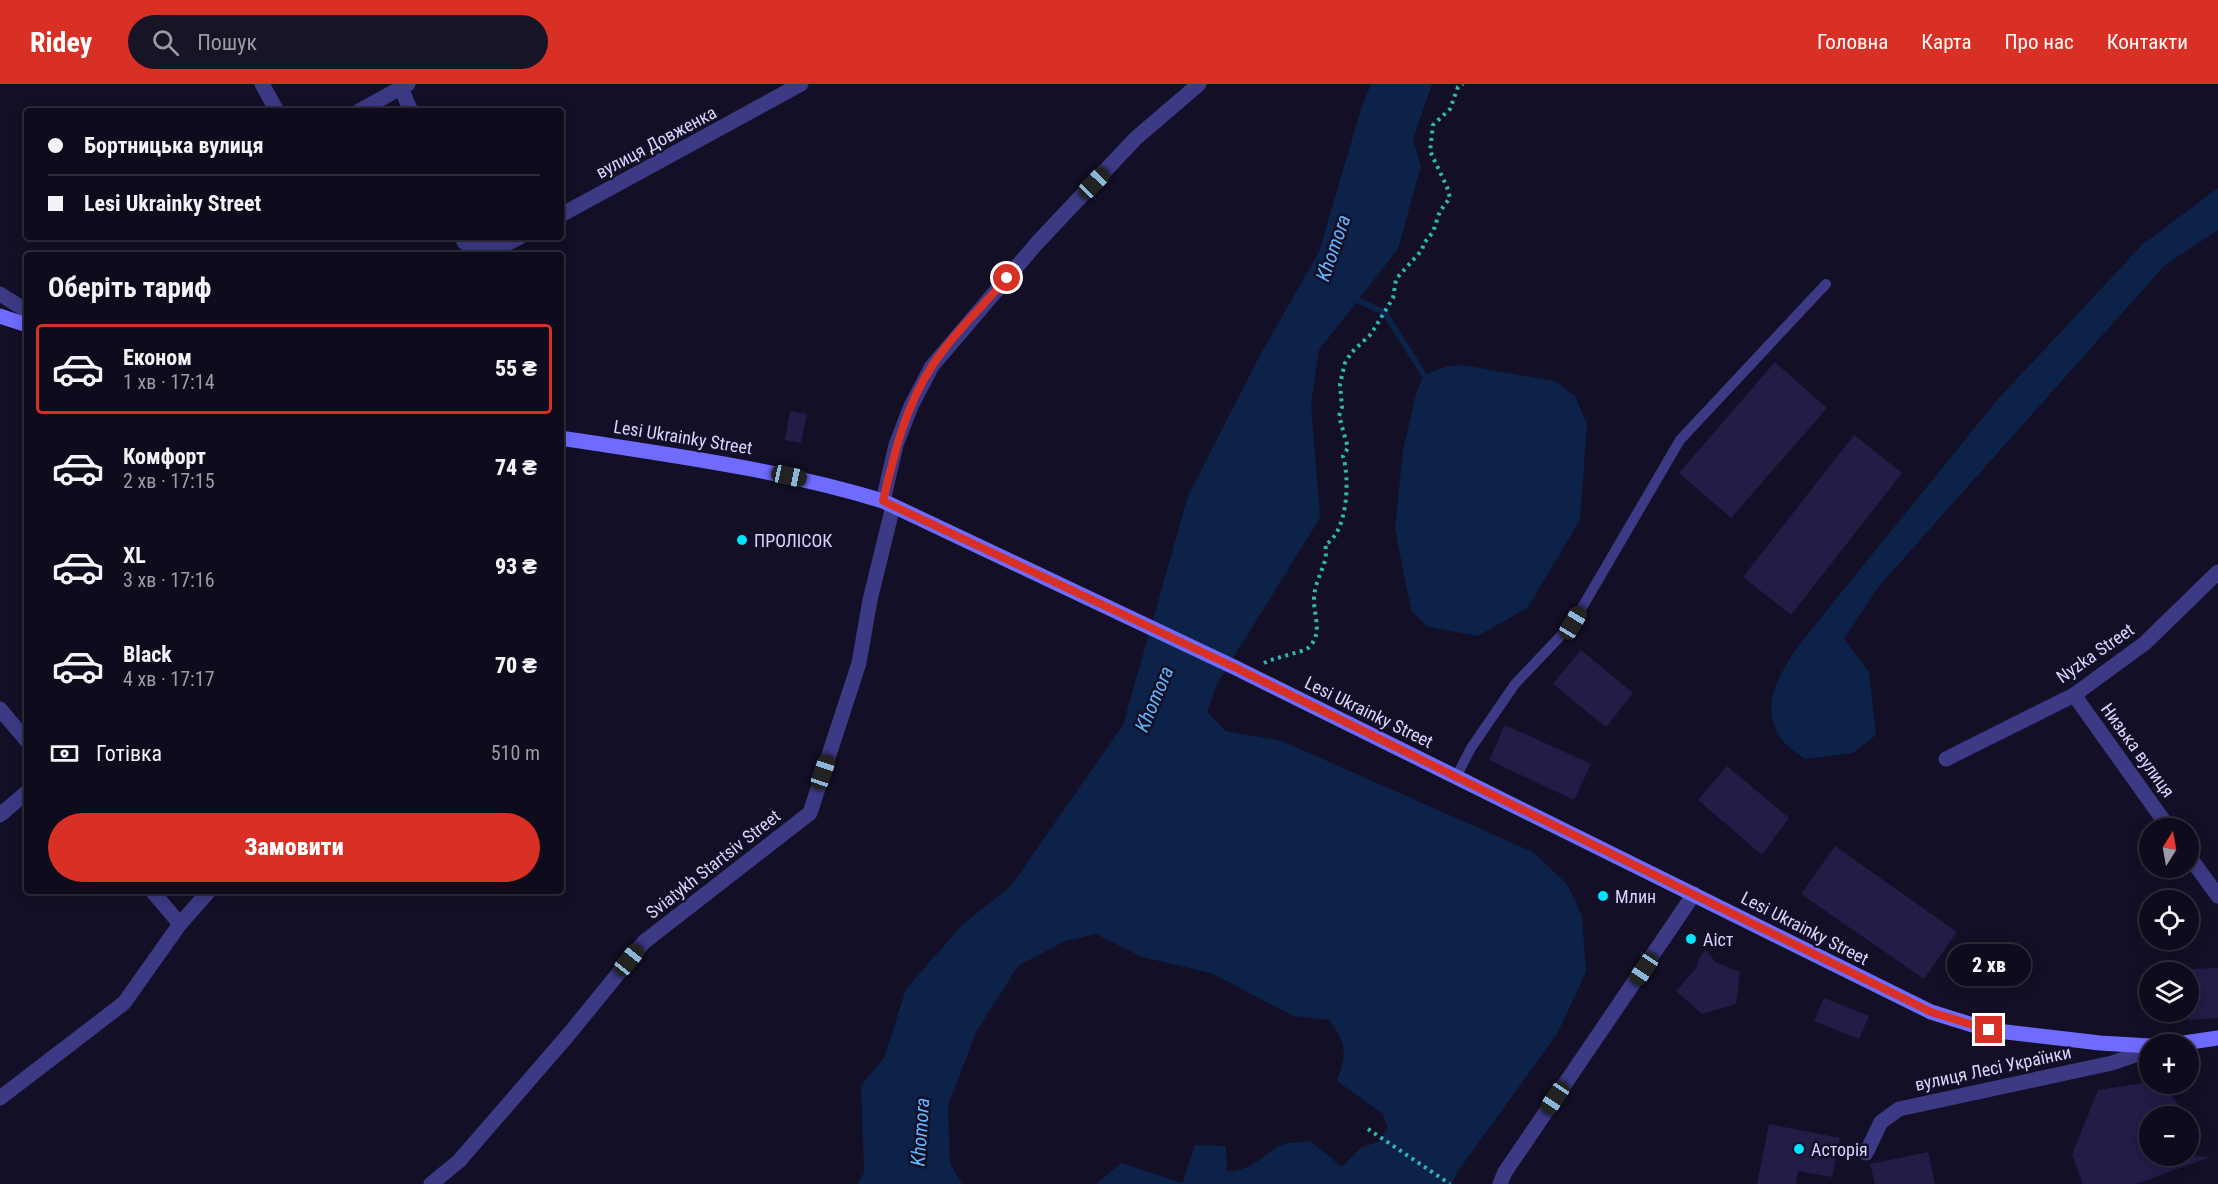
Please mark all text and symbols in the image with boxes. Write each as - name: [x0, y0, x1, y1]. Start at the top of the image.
- search box: [128, 15, 548, 69]
- text: Ridey: [30, 26, 92, 59]
- icon: search: [149, 26, 182, 59]
- text: Пошук: [197, 30, 257, 55]
- text: Головна: [1817, 30, 1888, 54]
- text: Карта: [1921, 30, 1972, 54]
- text: Про нас: [2005, 30, 2074, 54]
- text: Контакти: [2107, 30, 2188, 54]
- street label: вулиця Довженка: [592, 101, 720, 183]
- text: Бортницька вулиця: [84, 133, 264, 158]
- car: [1075, 164, 1113, 202]
- text: Lesi Ukrainky Street: [84, 191, 261, 216]
- water label: Khomora: [1310, 212, 1356, 284]
- route start: [993, 264, 1020, 291]
- text: Оберіть тариф: [48, 272, 211, 304]
- icon: car: [51, 342, 105, 396]
- text: Економ: [123, 345, 192, 370]
- text: 55 ₴: [495, 356, 537, 381]
- text: 1 хв · 17:14: [123, 370, 215, 394]
- street label: Lesi Ukrainky Street: [612, 416, 754, 458]
- icon: car: [51, 441, 105, 495]
- text: Комфорт: [123, 444, 206, 469]
- text: 74 ₴: [495, 455, 537, 480]
- car: [770, 463, 808, 489]
- text: 2 хв · 17:15: [123, 469, 215, 493]
- place label: ПРОЛІСОК: [754, 530, 832, 551]
- marker: ПРОЛІСОК: [735, 533, 749, 547]
- icon: car: [51, 540, 105, 594]
- text: XL: [123, 543, 146, 568]
- text: 93 ₴: [495, 554, 537, 579]
- text: 3 хв · 17:16: [123, 568, 215, 592]
- car: [1556, 603, 1590, 643]
- street label: Nyzka Street: [2052, 619, 2138, 687]
- icon: car: [51, 639, 105, 693]
- text: Black: [123, 642, 172, 667]
- text: 70 ₴: [495, 653, 537, 678]
- water label: Khomora: [1130, 663, 1178, 735]
- text: 4 хв · 17:17: [123, 667, 215, 691]
- street label: Lesi Ukrainky Street: [1301, 672, 1437, 752]
- street label: Низька вулиця: [2097, 699, 2179, 801]
- icon: cash: [48, 737, 81, 770]
- text: Готівка: [96, 741, 162, 766]
- text: 510 m: [491, 741, 540, 765]
- car: [809, 752, 837, 792]
- street label: Sviatykh Startsiv Street: [642, 805, 784, 923]
- button: Замовити: [48, 813, 540, 882]
- north arrow: [2139, 818, 2199, 878]
- map controls: [2139, 818, 2199, 1166]
- place label: Млин: [1615, 886, 1656, 907]
- street label: Lesi Ukrainky Street: [1738, 887, 1872, 969]
- marker: Млин: [1596, 889, 1610, 903]
- button: locate: [2139, 890, 2199, 950]
- place label: Аіст: [1703, 929, 1734, 950]
- marker: Аіст: [1684, 932, 1698, 946]
- car: [611, 940, 647, 980]
- callout: 2 хв: [1947, 943, 2031, 985]
- car: [1626, 949, 1662, 989]
- text: 2 хв: [1972, 953, 2006, 977]
- button: layers: [2139, 962, 2199, 1022]
- route end: [1975, 1016, 2002, 1043]
- button: +: [2139, 1034, 2199, 1094]
- street label: вулиця Лесі Українки: [1913, 1041, 2073, 1095]
- car: [1537, 1078, 1573, 1118]
- water label: Khomora: [906, 1097, 934, 1167]
- button: −: [2139, 1106, 2199, 1166]
- place label: Асторія: [1811, 1139, 1868, 1160]
- marker: Асторія: [1792, 1142, 1806, 1156]

